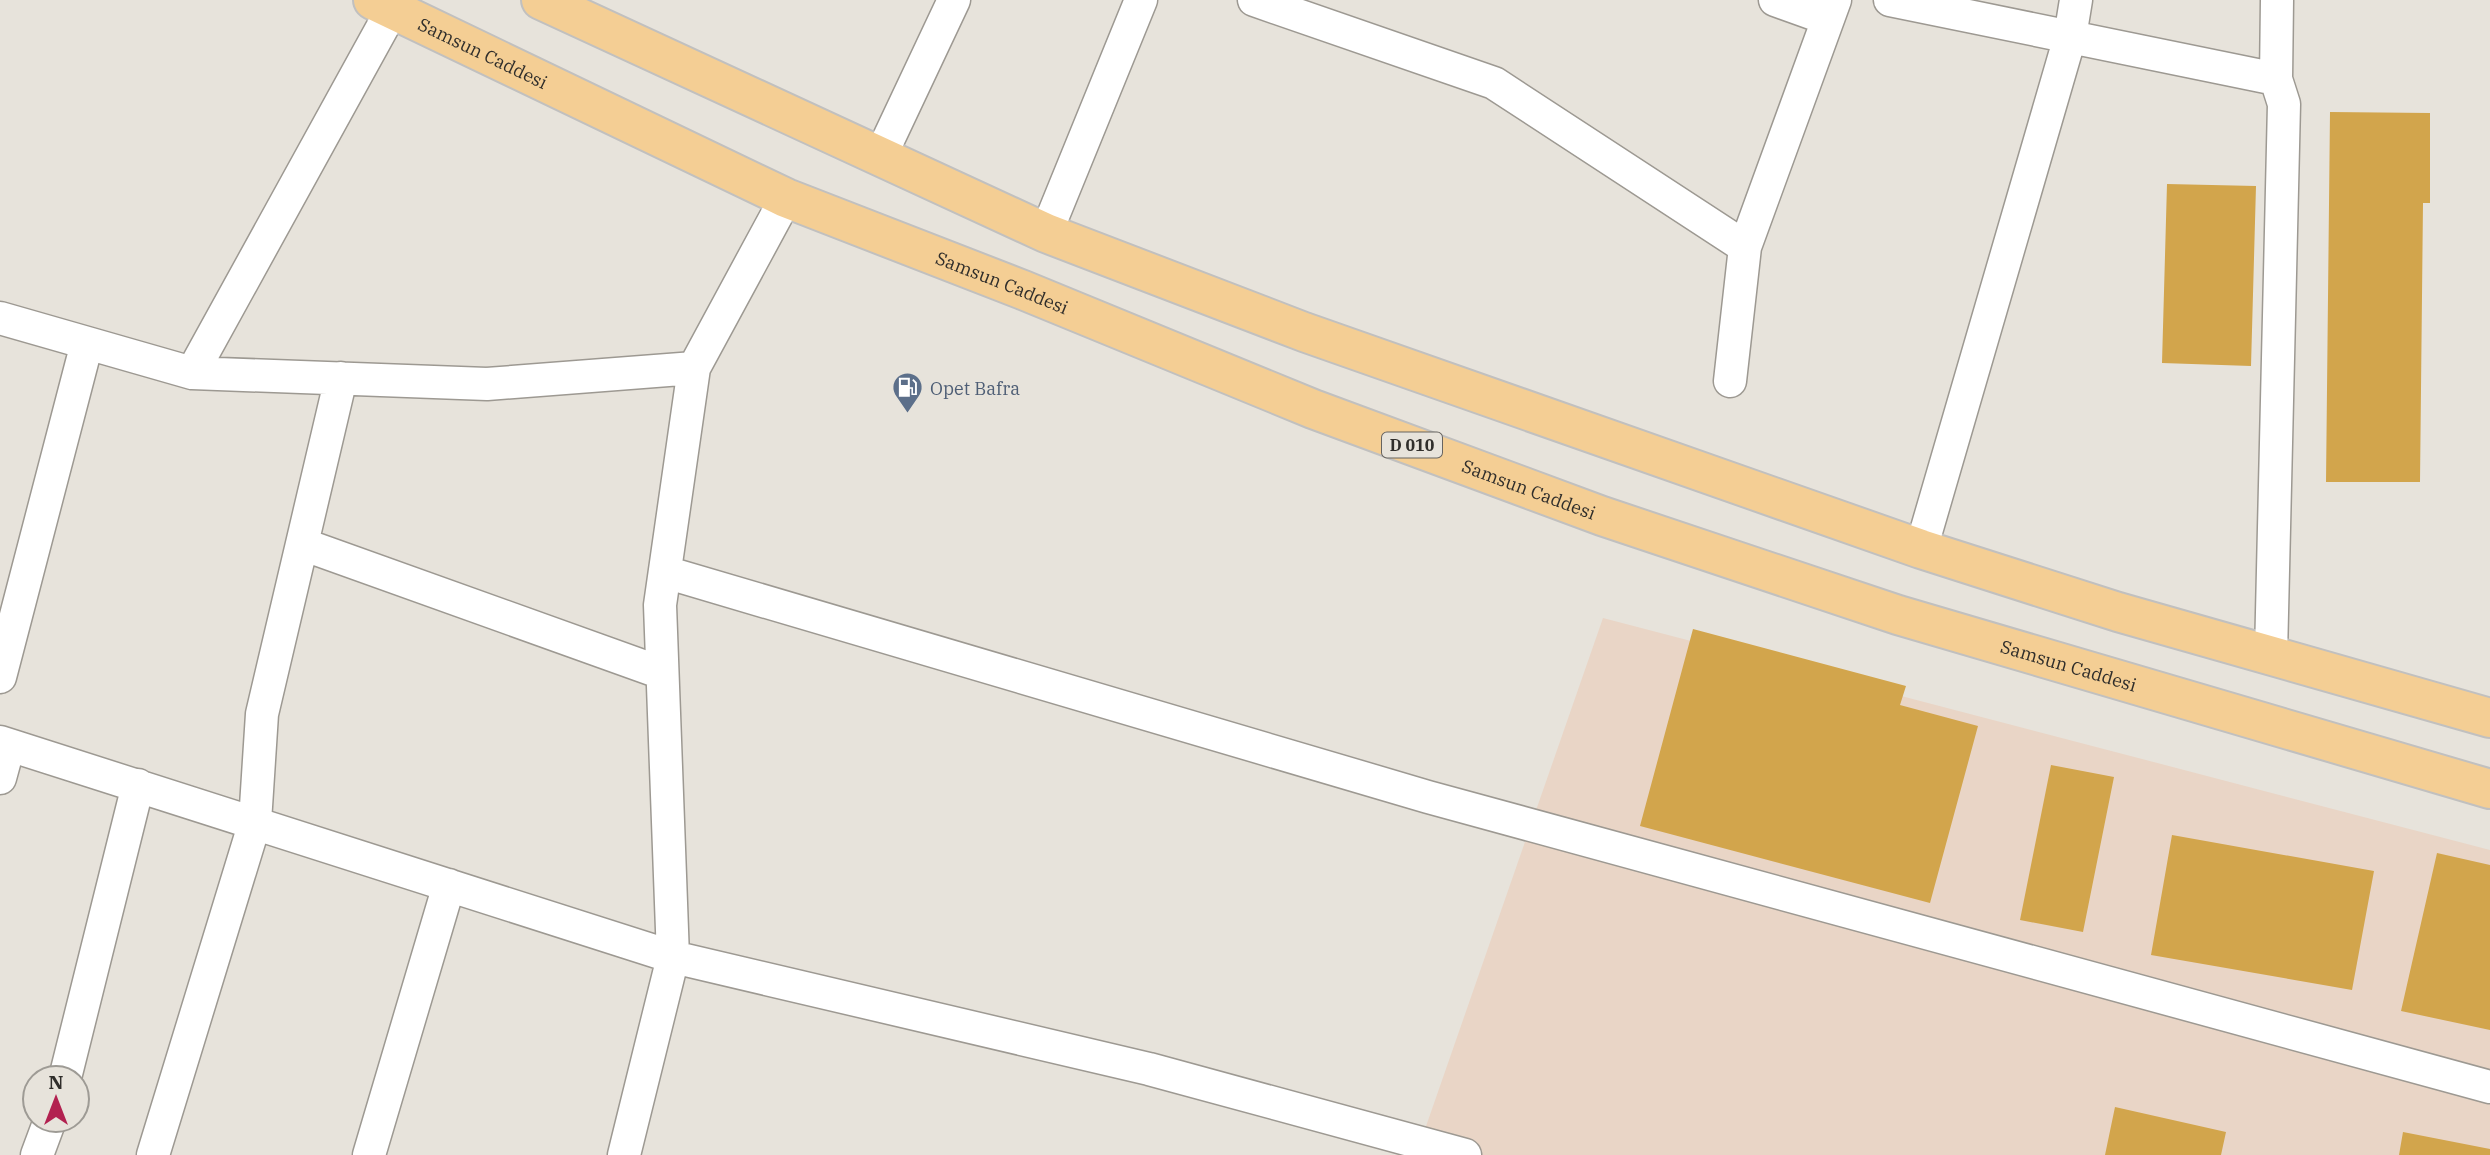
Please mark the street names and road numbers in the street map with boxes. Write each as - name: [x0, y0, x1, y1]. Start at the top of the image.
- street label: Samsun Caddesi: [415, 12, 552, 94]
- street label: Samsun Caddesi: [933, 246, 1072, 319]
- road number: D 010: [1382, 432, 1442, 458]
- street label: Samsun Caddesi: [1459, 454, 1599, 524]
- street label: Samsun Caddesi: [1998, 634, 2140, 696]

